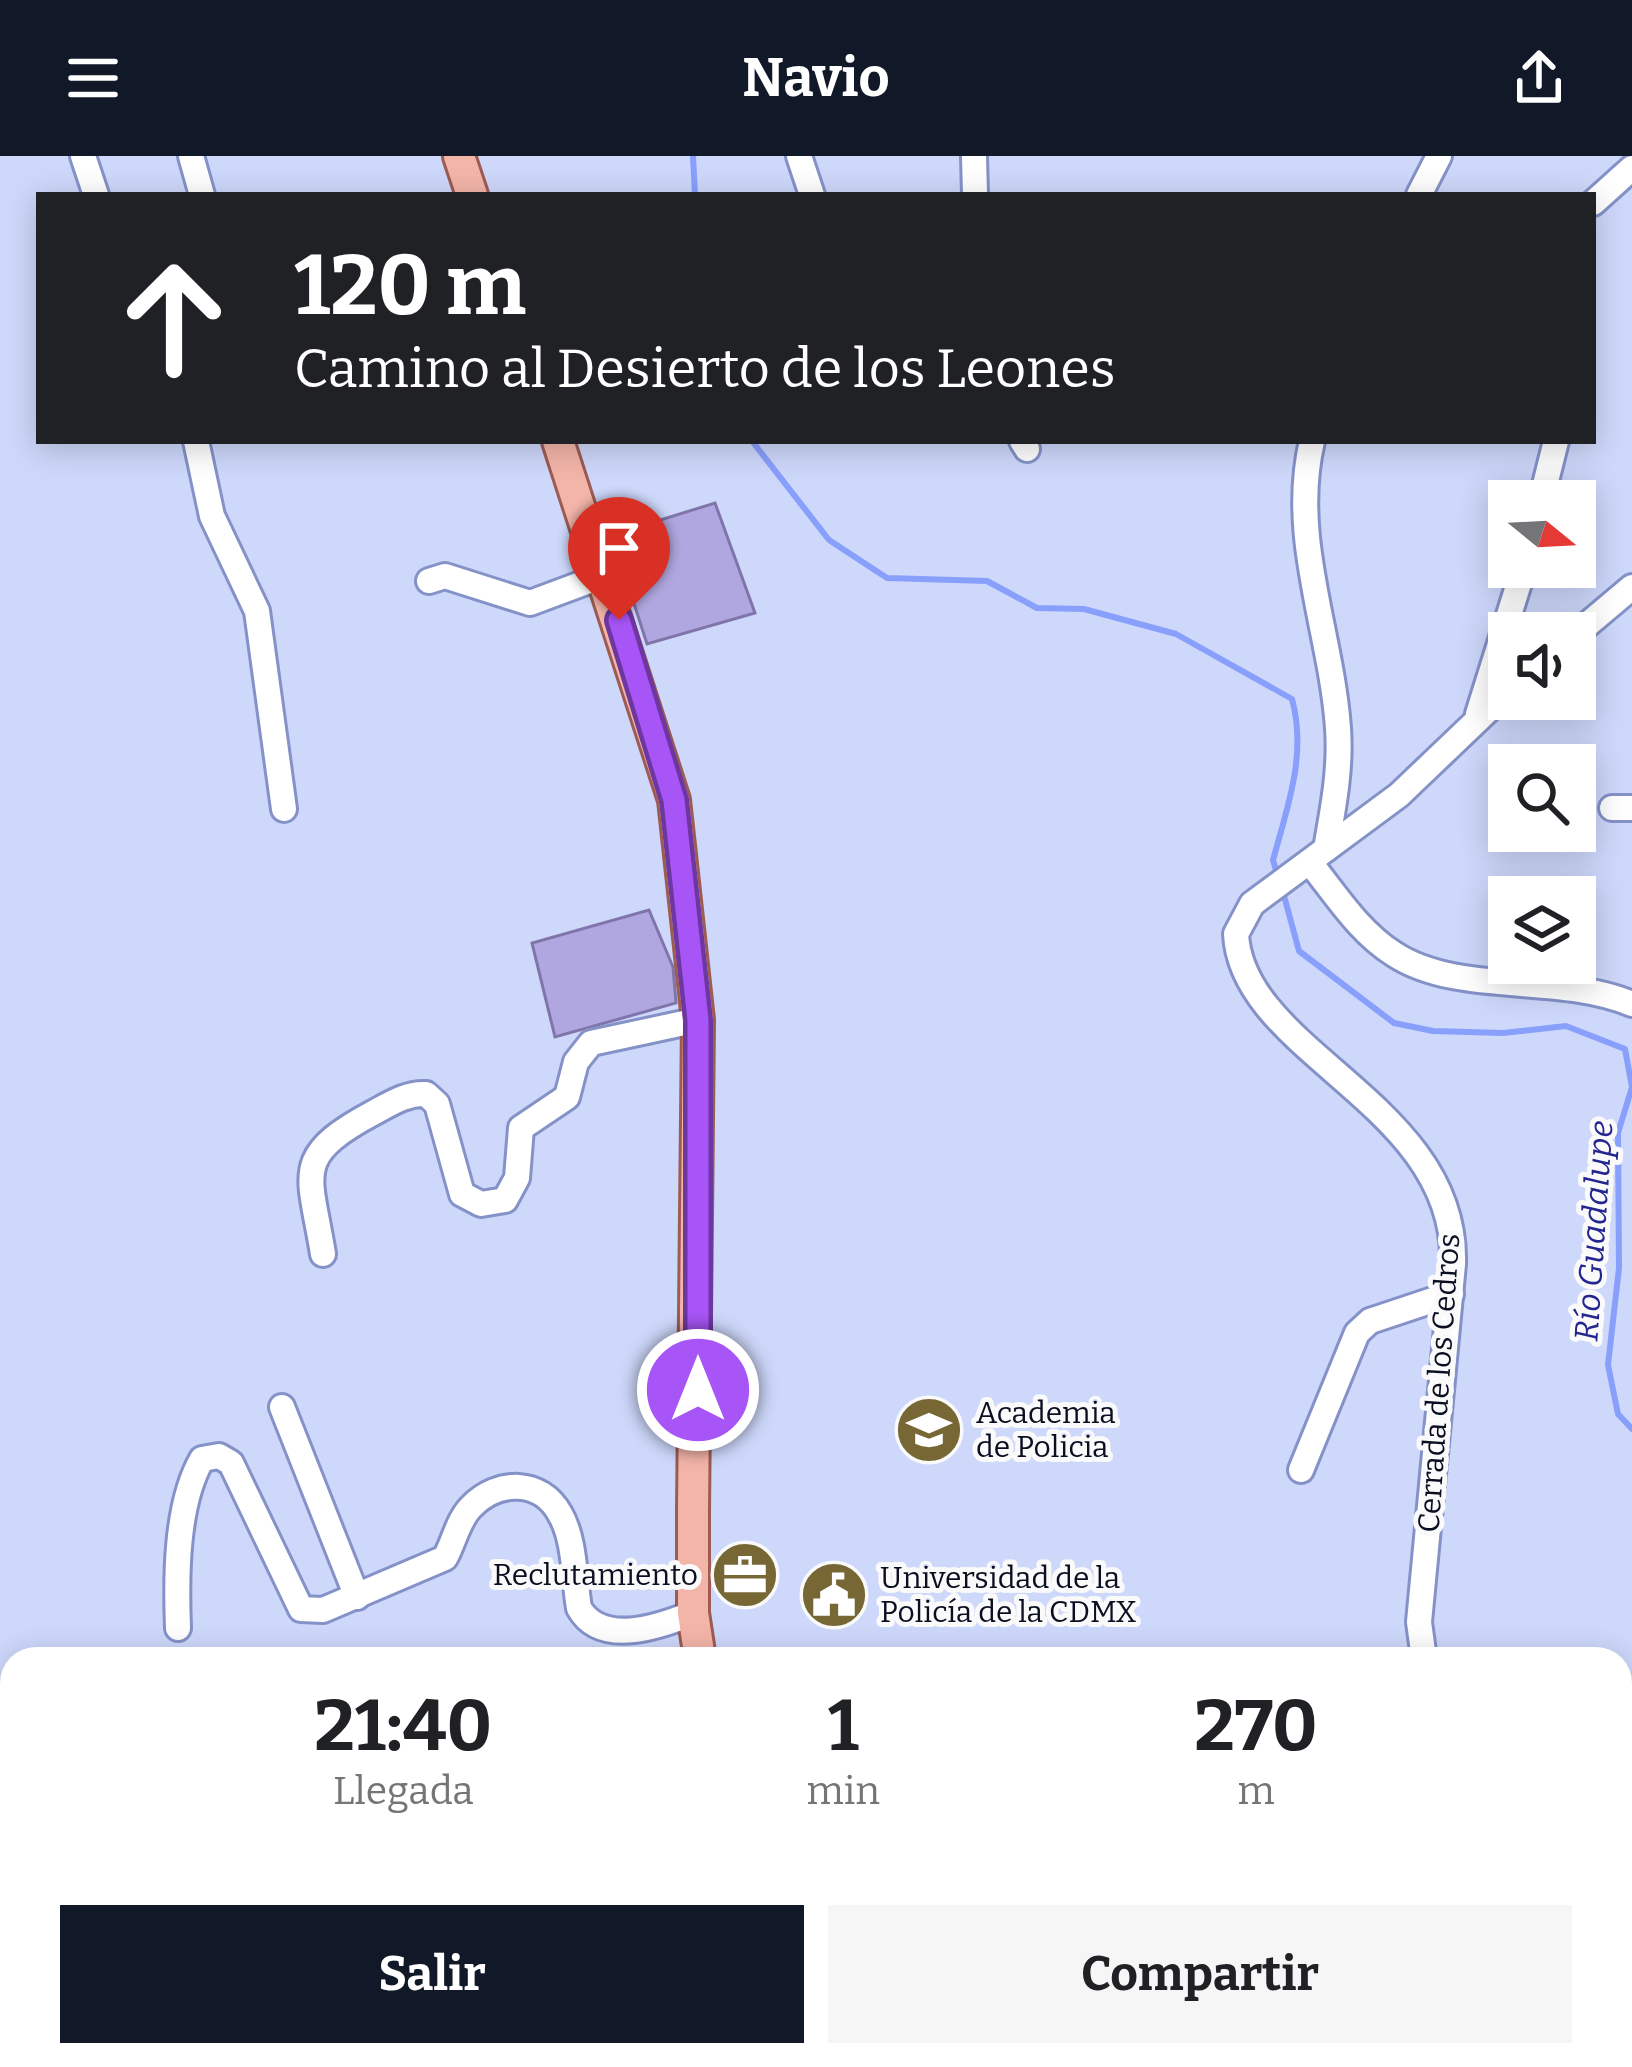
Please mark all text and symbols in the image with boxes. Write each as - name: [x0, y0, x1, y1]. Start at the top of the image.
- icon: menu: [60, 45, 126, 111]
- icon: share: [1506, 45, 1572, 111]
- text: Navio: [742, 46, 890, 110]
- text: 120 m: [294, 235, 526, 336]
- icon: ahead: [96, 240, 252, 396]
- text: Camino al Desierto de los Leones: [294, 337, 1116, 401]
- north arrow: [1488, 480, 1596, 588]
- map controls: [1488, 480, 1596, 984]
- pin: [568, 497, 670, 620]
- icon: arrive: [586, 515, 652, 581]
- button: sound: [1488, 612, 1596, 720]
- button: search: [1488, 744, 1596, 852]
- button: layers: [1488, 876, 1596, 984]
- water label: Río Guadalupe: [1566, 1119, 1622, 1343]
- street label: Cerrada de los Cedros: [1411, 1232, 1467, 1534]
- position arrow: [635, 1327, 761, 1453]
- school or university icon: Academia de Policia: [894, 1395, 964, 1465]
- place label: Academia de Policia: [976, 1395, 1116, 1465]
- office icon: Reclutamiento: [710, 1540, 780, 1610]
- place label: Reclutamiento: [493, 1557, 698, 1593]
- public building icon: Universidad de la Policía de la CDMX: [799, 1560, 869, 1630]
- place label: Universidad de la Policía de la CDMX: [880, 1560, 1137, 1630]
- text: 21:40: [314, 1683, 492, 1769]
- text: 1: [828, 1683, 859, 1769]
- text: 270: [1194, 1683, 1318, 1769]
- text: Llegada: [333, 1768, 474, 1814]
- text: min: [807, 1768, 880, 1814]
- text: m: [1237, 1768, 1275, 1814]
- button: Salir: [60, 1905, 804, 2043]
- button: Compartir: [828, 1905, 1572, 2043]

